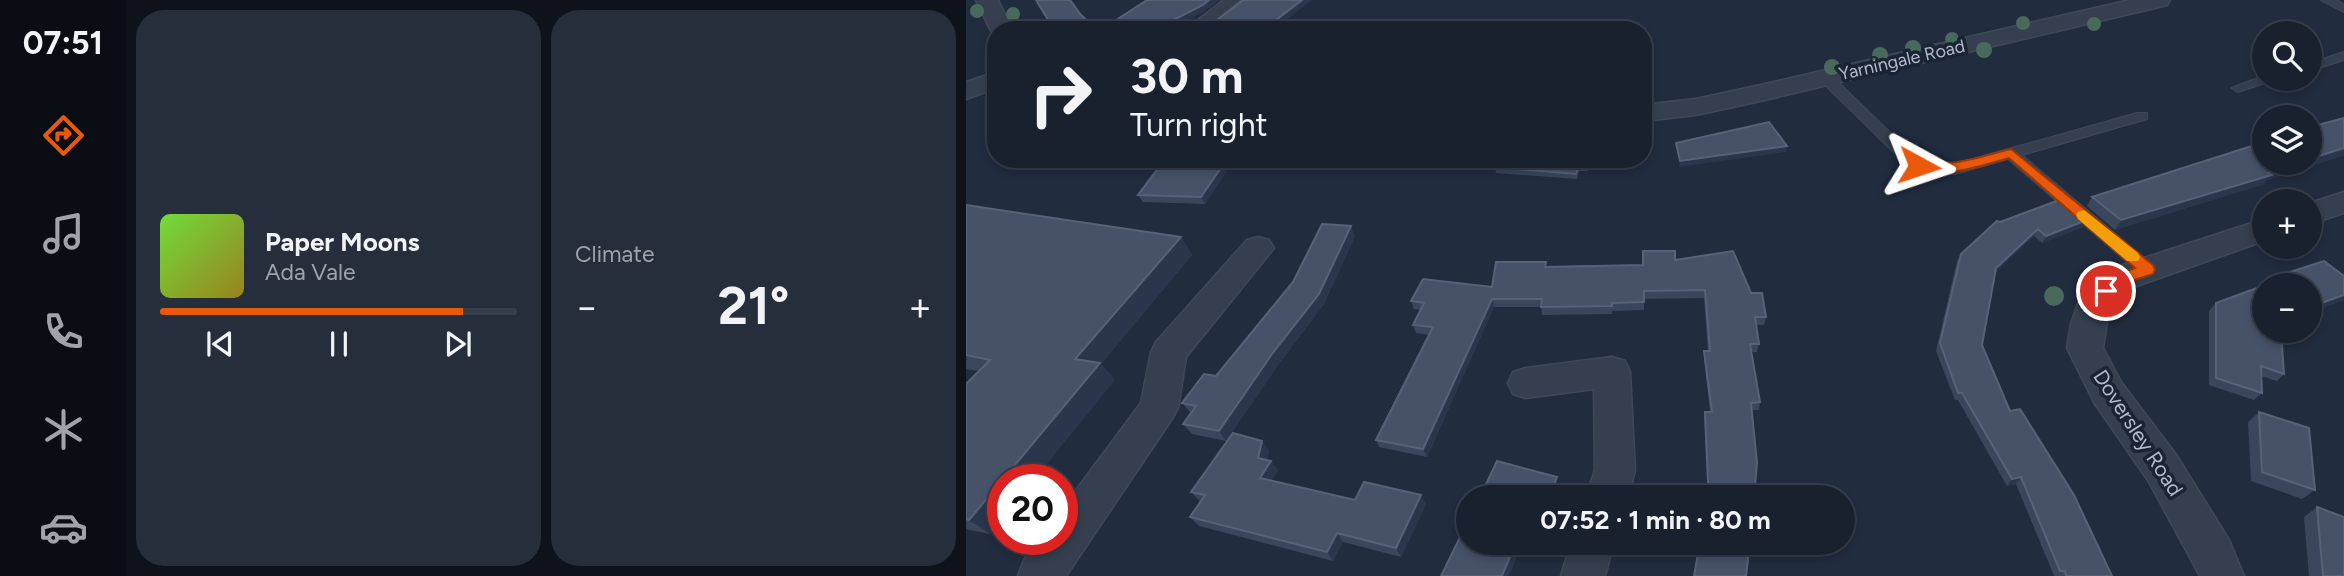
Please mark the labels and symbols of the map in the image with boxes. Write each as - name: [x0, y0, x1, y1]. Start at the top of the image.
- street label: Yarningale Road: [1837, 35, 1967, 85]
- position arrow: [1882, 129, 1956, 203]
- pin: [2076, 261, 2136, 321]
- street label: Doversley Road: [2088, 365, 2189, 501]
- speed limit sign: 20: [987, 464, 1078, 555]

